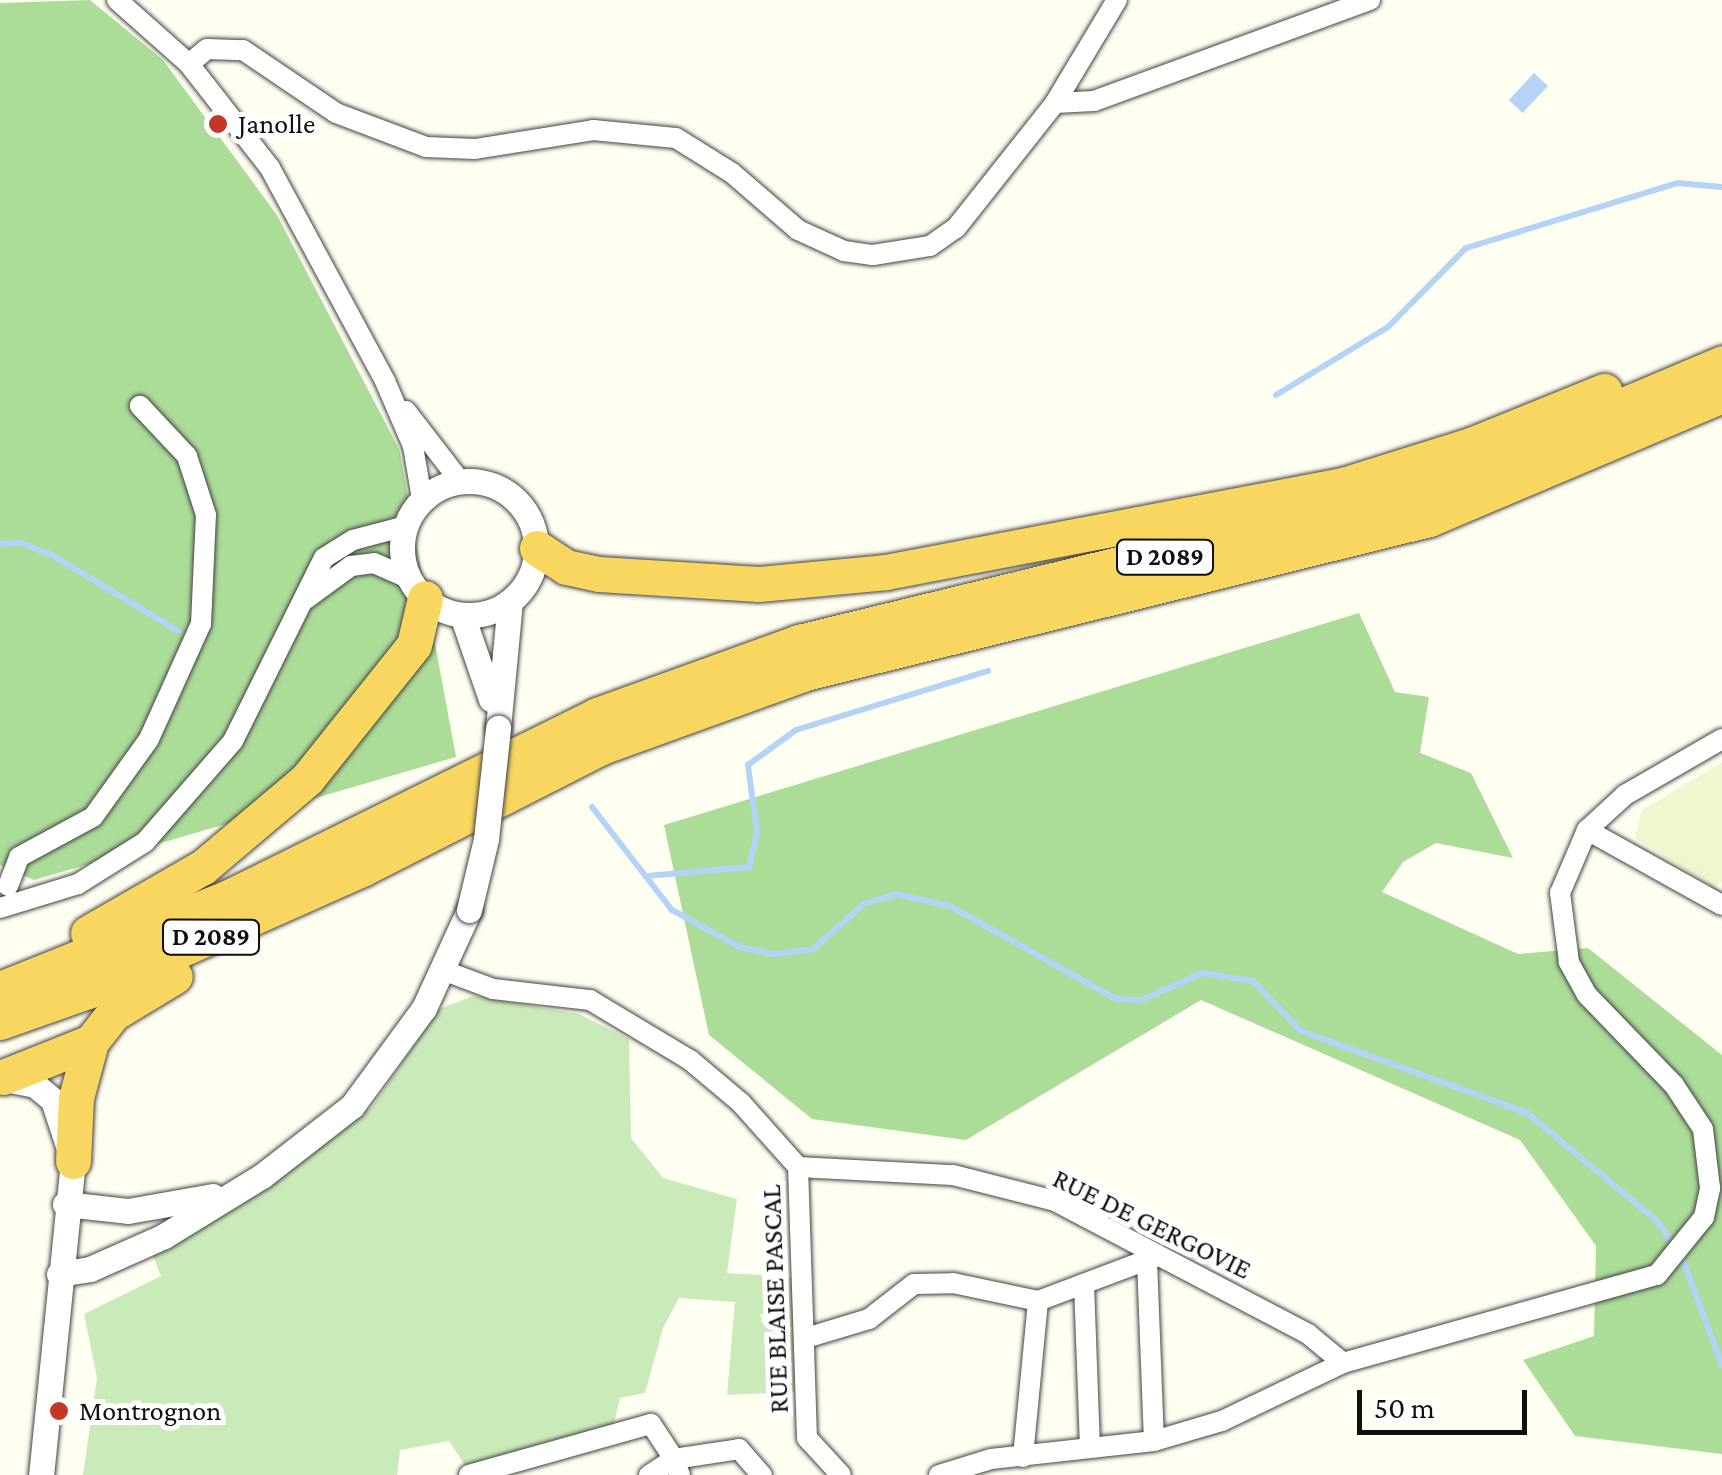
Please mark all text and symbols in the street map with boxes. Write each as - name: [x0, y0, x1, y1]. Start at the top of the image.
- place label: Janolle: [238, 107, 315, 141]
- marker: Janolle: [207, 113, 229, 135]
- road number: D 2089: [1115, 537, 1215, 577]
- road number: D 2089: [161, 917, 261, 957]
- street label: RUE DE GERGOVIE: [1047, 1161, 1257, 1287]
- street label: RUE BLAISE PASCAL: [754, 1184, 796, 1414]
- scale bar: [1362, 1370, 1532, 1432]
- text: 50 m: [1374, 1391, 1435, 1424]
- place label: Montrognon: [79, 1394, 221, 1428]
- marker: Montrognon: [48, 1400, 70, 1422]

